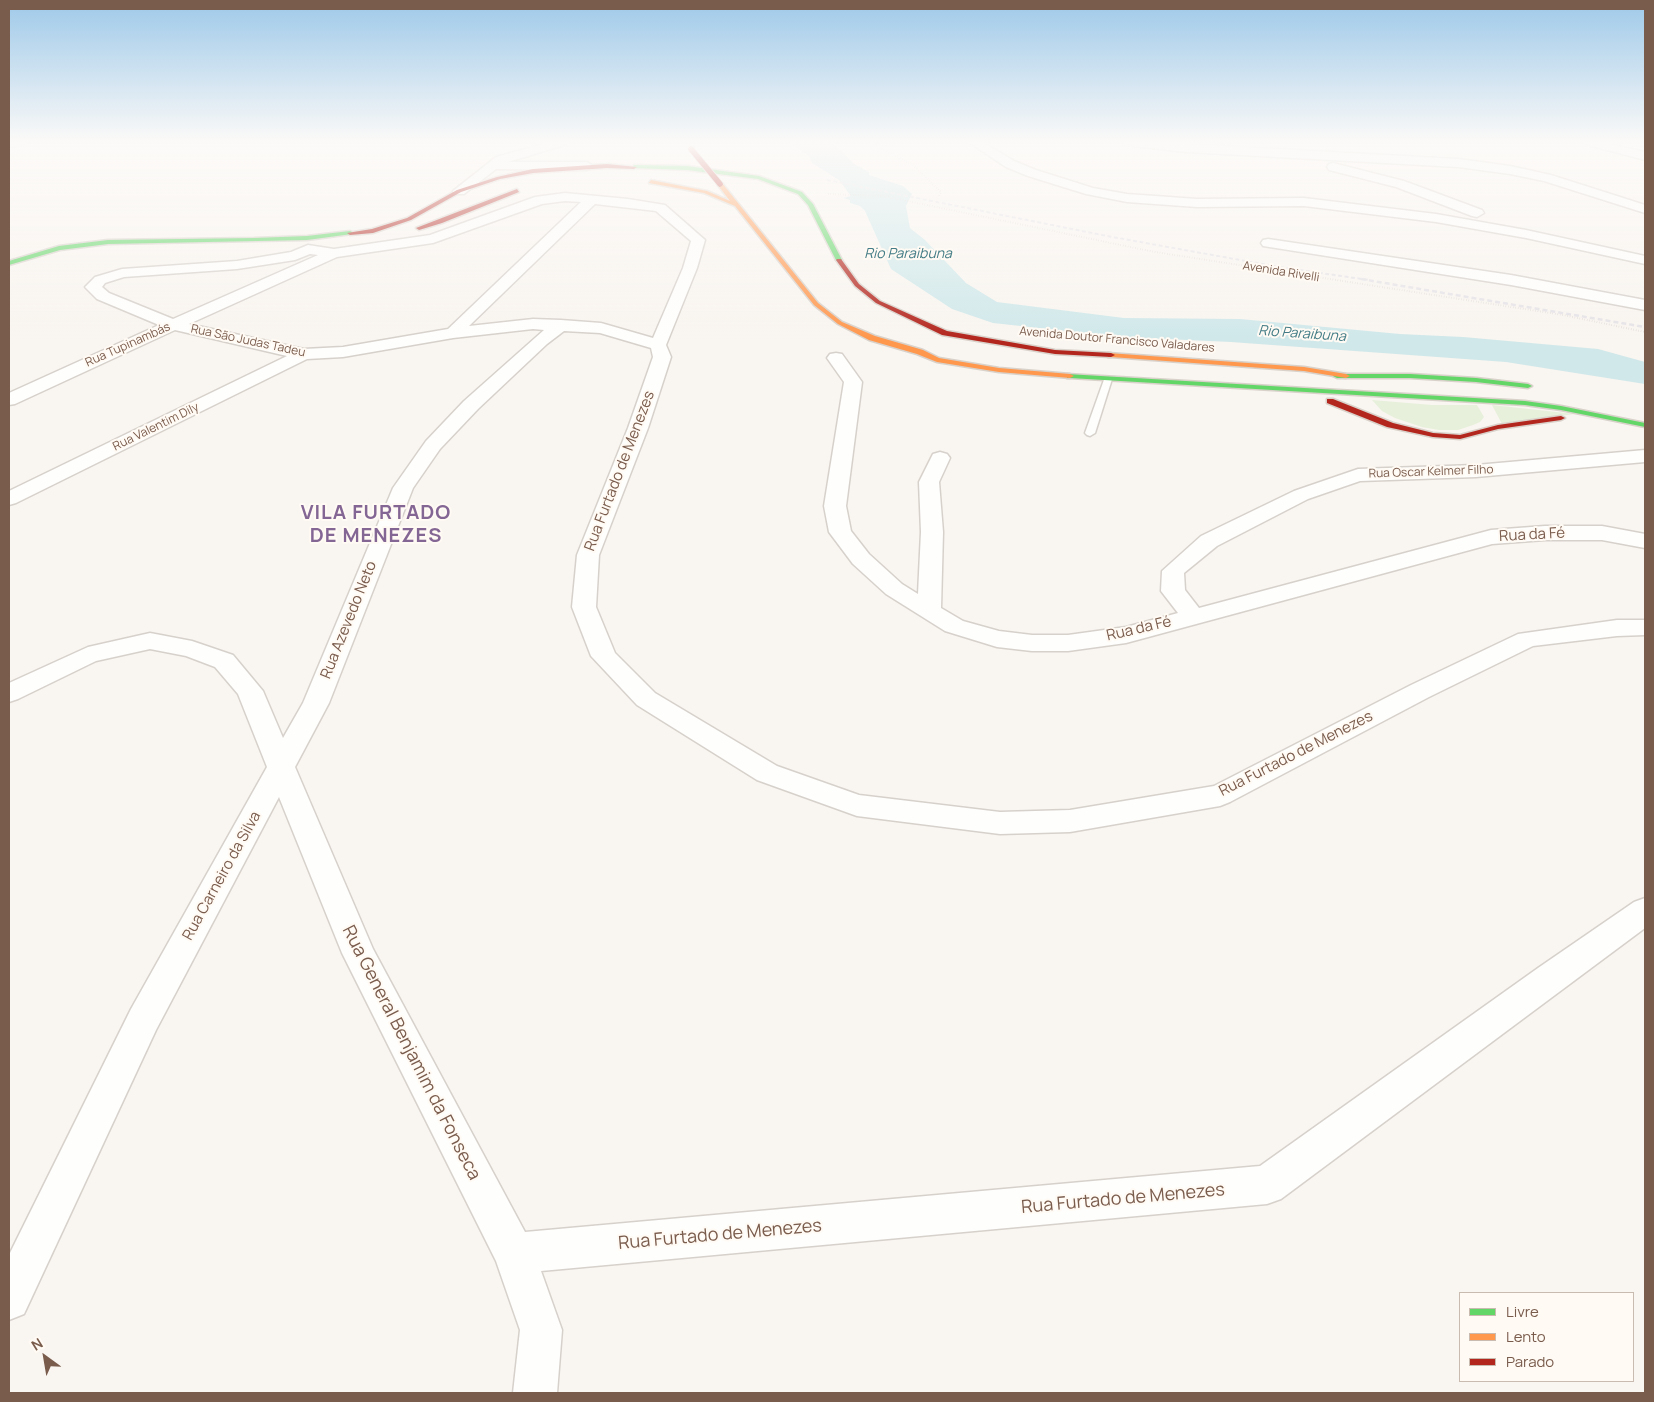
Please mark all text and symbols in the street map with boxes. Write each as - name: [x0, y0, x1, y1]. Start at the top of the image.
- water label: Rio Paraibuna: [864, 246, 952, 262]
- street label: Avenida Rivelli: [1242, 259, 1320, 285]
- street label: Rua Tupinambás: [83, 320, 173, 370]
- street label: Rua São Judas Tadeu: [189, 322, 307, 360]
- water label: Rio Paraibuna: [1258, 323, 1346, 345]
- street label: Avenida Doutor Francisco Valadares: [1019, 324, 1215, 356]
- street label: Rua Furtado de Menezes: [581, 388, 659, 554]
- street label: Rua Valentim Dily: [111, 400, 201, 454]
- street label: Rua Oscar Kelmer Filho: [1368, 463, 1494, 481]
- district label: VILA FURTADO DE MENEZES: [299, 501, 453, 548]
- street label: Rua da Fé: [1499, 524, 1565, 546]
- street label: Rua Azevedo Neto: [317, 558, 381, 682]
- street label: Rua da Fé: [1105, 613, 1173, 645]
- street label: Rua Furtado de Menezes: [1216, 707, 1376, 801]
- street label: Rua Carneiro da Silva: [179, 808, 265, 944]
- street label: Rua General Benjamim da Fonseca: [337, 922, 485, 1184]
- street label: Rua Furtado de Menezes: [1020, 1179, 1226, 1219]
- street label: Rua Furtado de Menezes: [617, 1215, 823, 1255]
- legend: [1459, 1292, 1634, 1382]
- text: Livre: [1506, 1301, 1539, 1322]
- text: Lento: [1506, 1326, 1546, 1347]
- north arrow: [20, 1332, 70, 1382]
- text: N: [27, 1333, 46, 1355]
- text: Parado: [1506, 1351, 1554, 1372]

